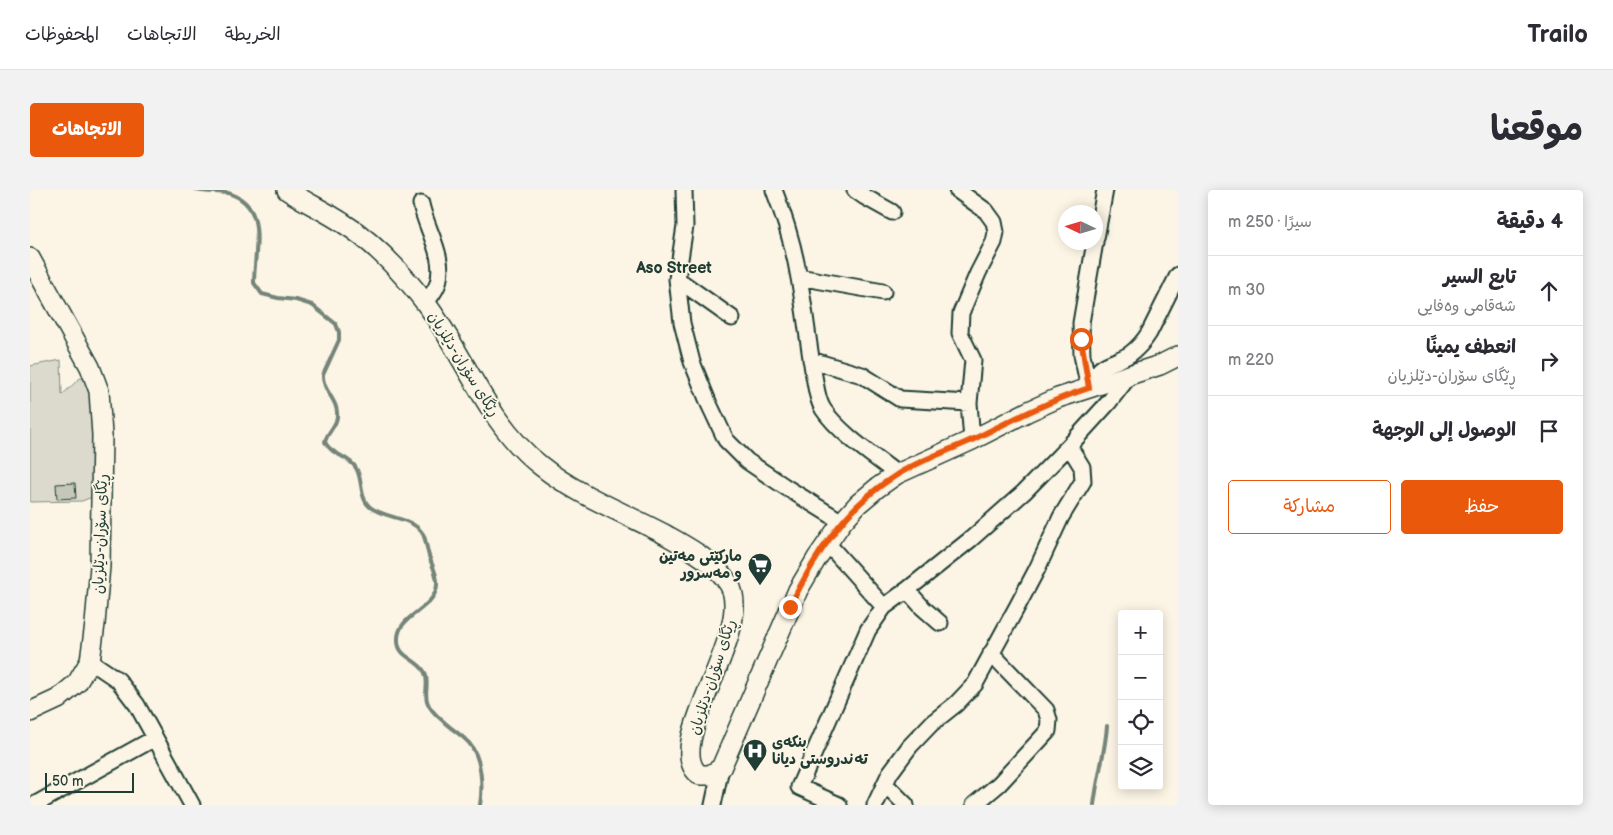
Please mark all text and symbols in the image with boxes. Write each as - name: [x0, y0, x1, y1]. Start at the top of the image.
- text: Trailo: [1528, 20, 1588, 49]
- text: المحفوظات: [25, 24, 99, 45]
- text: الاتجاهات: [127, 24, 197, 45]
- text: الخريطة: [225, 24, 281, 45]
- button: الاتجاهات: [30, 103, 144, 157]
- text: موقعنا: [1490, 108, 1583, 151]
- north arrow: [1058, 205, 1103, 250]
- text: 4 دقيقة: [1497, 209, 1563, 234]
- text: سيرًا · 250 m: [1228, 213, 1312, 232]
- district label: Aso Street: [635, 259, 712, 278]
- text: تابع السير: [1443, 266, 1516, 289]
- icon: ahead: [1535, 277, 1563, 305]
- text: 30 m: [1228, 281, 1265, 300]
- text: شەقامی وەفایی: [1417, 297, 1516, 316]
- street label: ڕێگای سۆران-دێلزیان: [421, 308, 504, 422]
- route start: [1070, 328, 1093, 351]
- text: انعطف يمينًا: [1426, 336, 1516, 359]
- icon: right: [1535, 347, 1563, 375]
- text: 220 m: [1228, 351, 1274, 370]
- text: ڕێگای سۆران-دێلزیان: [1388, 367, 1516, 386]
- icon: arrive: [1535, 417, 1563, 445]
- text: الوصول إلى الوجهة: [1372, 419, 1516, 442]
- street label: ڕێگای سۆران-دێلزیان: [89, 474, 115, 595]
- button: مشاركة: [1228, 480, 1391, 534]
- button: حفظ: [1401, 480, 1563, 534]
- place label: مارکێتی مەتین و مەسرور: [659, 547, 742, 583]
- supermarket icon: مارکێتی مەتین و مەسرور: [747, 552, 773, 586]
- route end: [779, 596, 802, 619]
- map controls: [1118, 610, 1163, 790]
- button: +: [1118, 610, 1163, 655]
- street label: ڕێگای سۆران-دێلزیان: [685, 617, 743, 738]
- button: −: [1118, 655, 1163, 700]
- button: locate: [1118, 700, 1163, 745]
- place label: بنکەی تەندروستی دیانا: [772, 733, 868, 769]
- hospital icon: بنکەی تەندروستی دیانا: [742, 738, 768, 772]
- button: layers: [1118, 745, 1163, 790]
- scale bar: [45, 770, 134, 793]
- text: 50 m: [52, 773, 84, 790]

